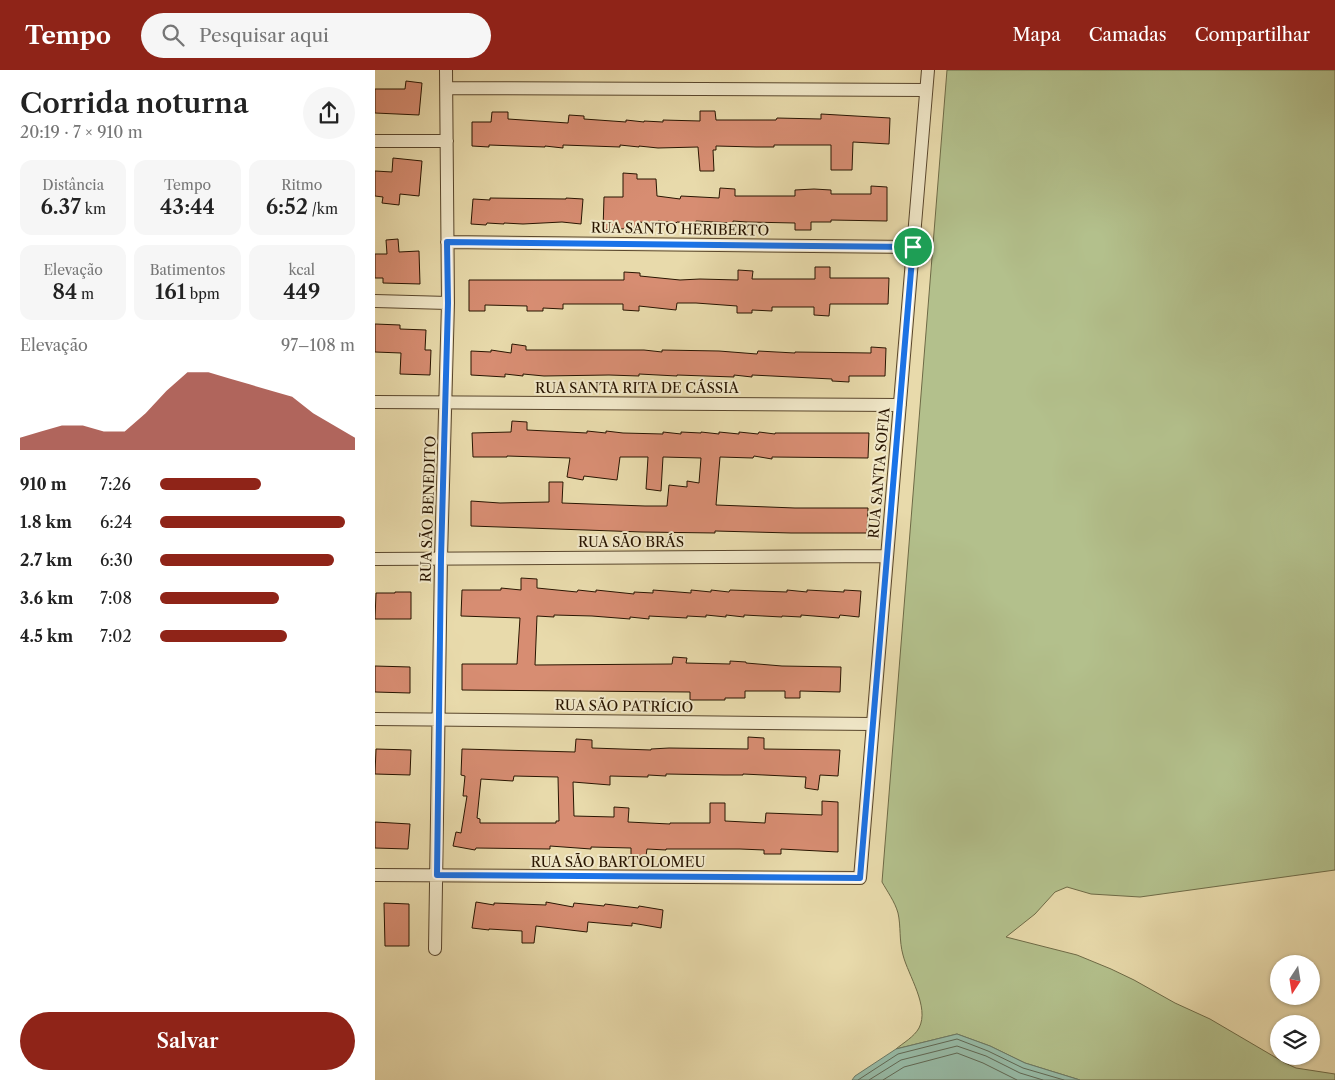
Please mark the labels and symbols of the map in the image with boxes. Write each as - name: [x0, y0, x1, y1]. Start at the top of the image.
- street label: RUA SANTO HERIBERTO: [591, 218, 769, 240]
- pin: [892, 226, 934, 268]
- street label: RUA SANTA RITA DE CÁSSIA: [535, 379, 739, 397]
- street label: RUA SANTA SOFIA: [864, 406, 894, 539]
- street label: RUA SÃO BENEDITO: [415, 435, 440, 583]
- street label: RUA SÃO BRÁS: [578, 532, 684, 551]
- street label: RUA SÃO PATRÍCIO: [555, 695, 693, 716]
- street label: RUA SÃO BARTOLOMEU: [531, 852, 705, 871]
- north arrow: [1270, 955, 1320, 1005]

